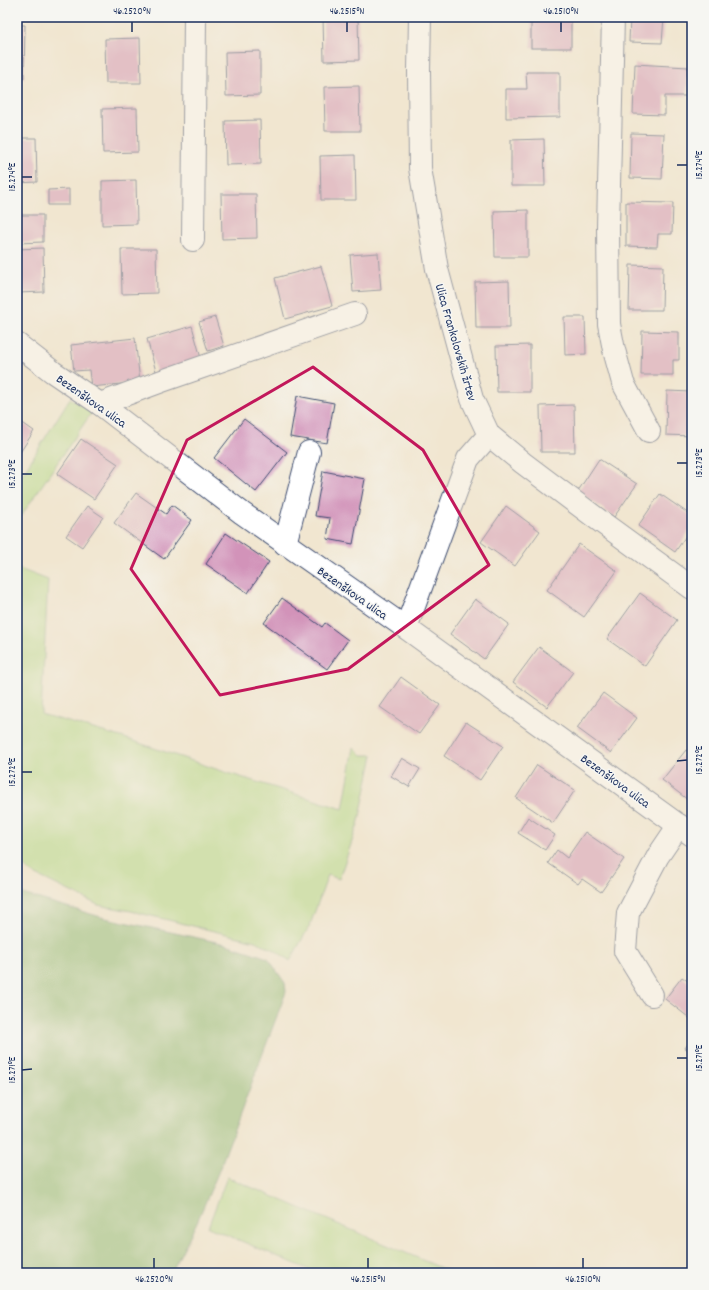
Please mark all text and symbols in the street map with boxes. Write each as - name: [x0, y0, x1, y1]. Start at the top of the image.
- text: 46.2520°N: [113, 5, 151, 19]
- text: 46.2515°N: [330, 5, 364, 19]
- text: 46.2510°N: [543, 5, 579, 19]
- text: 15.274°E: [693, 150, 707, 179]
- text: 15.274°E: [6, 162, 20, 191]
- street label: Ulica Frankolovskih žrtev: [429, 282, 481, 404]
- street label: Bezenškova ulica: [51, 371, 130, 434]
- text: 15.273°E: [693, 448, 707, 477]
- text: 15.273°E: [6, 459, 20, 488]
- street label: Bezenškova ulica: [312, 563, 391, 626]
- text: 15.272°E: [693, 745, 707, 774]
- street label: Bezenškova ulica: [576, 750, 654, 814]
- text: 15.272°E: [6, 757, 20, 786]
- text: 15.271°E: [693, 1044, 707, 1071]
- text: 15.271°E: [6, 1056, 20, 1083]
- text: 46.2520°N: [135, 1273, 173, 1287]
- text: 46.2515°N: [351, 1273, 385, 1287]
- text: 46.2510°N: [565, 1273, 601, 1287]

